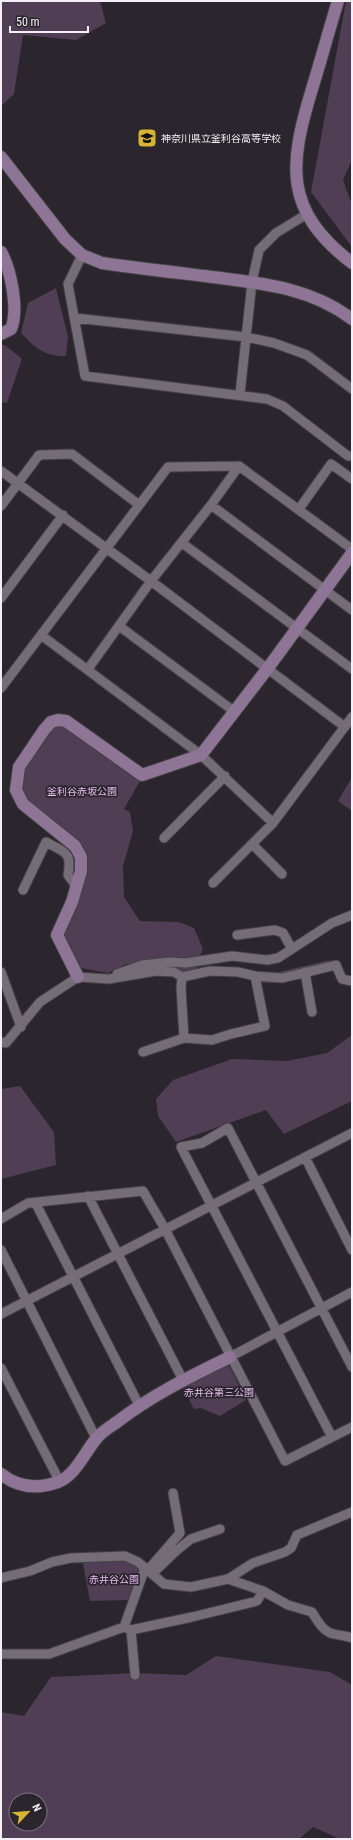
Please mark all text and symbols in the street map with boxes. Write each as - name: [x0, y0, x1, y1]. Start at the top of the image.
- scale bar: [10, 8, 88, 34]
- text: 50 m: [16, 15, 40, 29]
- school or university icon: 神奈川県立釜利谷高等学校: [136, 127, 158, 149]
- place label: 神奈川県立釜利谷高等学校: [161, 133, 281, 144]
- park label: 釜利谷赤坂公園: [47, 786, 117, 797]
- park label: 赤井谷第三公園: [184, 1387, 254, 1398]
- park label: 赤井谷公園: [89, 1574, 139, 1585]
- north arrow: [8, 1792, 48, 1832]
- text: N: [29, 1802, 44, 1814]

